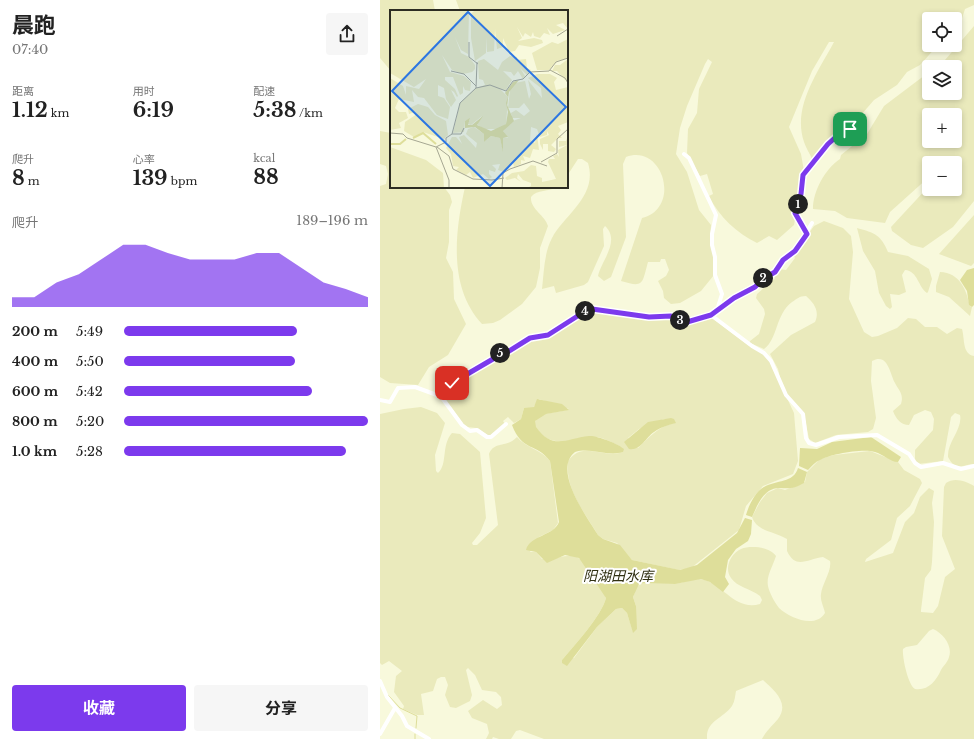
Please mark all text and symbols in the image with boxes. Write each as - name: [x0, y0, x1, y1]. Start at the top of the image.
- inset map: [390, 10, 568, 188]
- text: 晨跑: [12, 12, 56, 39]
- map controls: [922, 12, 962, 196]
- button: locate: [922, 12, 962, 52]
- button: share: [326, 13, 368, 55]
- text: 07:40: [12, 41, 48, 58]
- button: layers: [922, 60, 962, 100]
- text: 距离: [12, 84, 34, 98]
- text: 用时: [133, 84, 155, 98]
- text: 配速: [253, 84, 275, 98]
- text: 1.12: [12, 98, 48, 122]
- text: 6:19: [133, 98, 174, 122]
- text: 5:38: [253, 98, 296, 122]
- text: km: [48, 106, 69, 120]
- text: /km: [296, 106, 323, 120]
- button: +: [922, 108, 962, 148]
- pin: [833, 112, 867, 146]
- icon: arrive: [839, 118, 861, 140]
- text: kcal: [253, 151, 275, 165]
- text: 爬升: [12, 152, 34, 166]
- text: 心率: [133, 152, 155, 166]
- button: −: [922, 156, 962, 196]
- text: 88: [253, 165, 279, 189]
- text: 8: [12, 166, 25, 190]
- text: 139: [133, 166, 168, 190]
- text: m: [25, 174, 40, 188]
- text: bpm: [168, 174, 197, 188]
- pin: 1: [788, 194, 808, 214]
- text: 1: [796, 197, 800, 211]
- text: 189–196 m: [296, 212, 368, 229]
- text: 爬升: [12, 214, 38, 231]
- pin: 2: [753, 268, 773, 288]
- text: 2: [759, 271, 767, 285]
- pin: 4: [575, 301, 595, 321]
- text: 4: [581, 304, 589, 318]
- pin: 3: [670, 310, 690, 330]
- text: 3: [676, 313, 684, 327]
- text: 200 m: [12, 323, 58, 340]
- text: 5:49: [76, 323, 103, 340]
- pin: 5: [490, 343, 510, 363]
- text: 5: [497, 346, 503, 360]
- text: 400 m: [12, 353, 58, 370]
- text: 5:50: [76, 353, 104, 370]
- pin: [435, 366, 469, 400]
- icon: check: [441, 372, 463, 394]
- text: 600 m: [12, 383, 58, 400]
- text: 5:42: [76, 383, 103, 400]
- text: 800 m: [12, 413, 58, 430]
- text: 5:20: [76, 413, 104, 430]
- text: 1.0 km: [12, 443, 57, 460]
- text: 5:28: [76, 443, 103, 460]
- water label: 阳湖田水库: [583, 567, 655, 585]
- button: 收藏: [12, 685, 186, 731]
- button: 分享: [194, 685, 368, 731]

